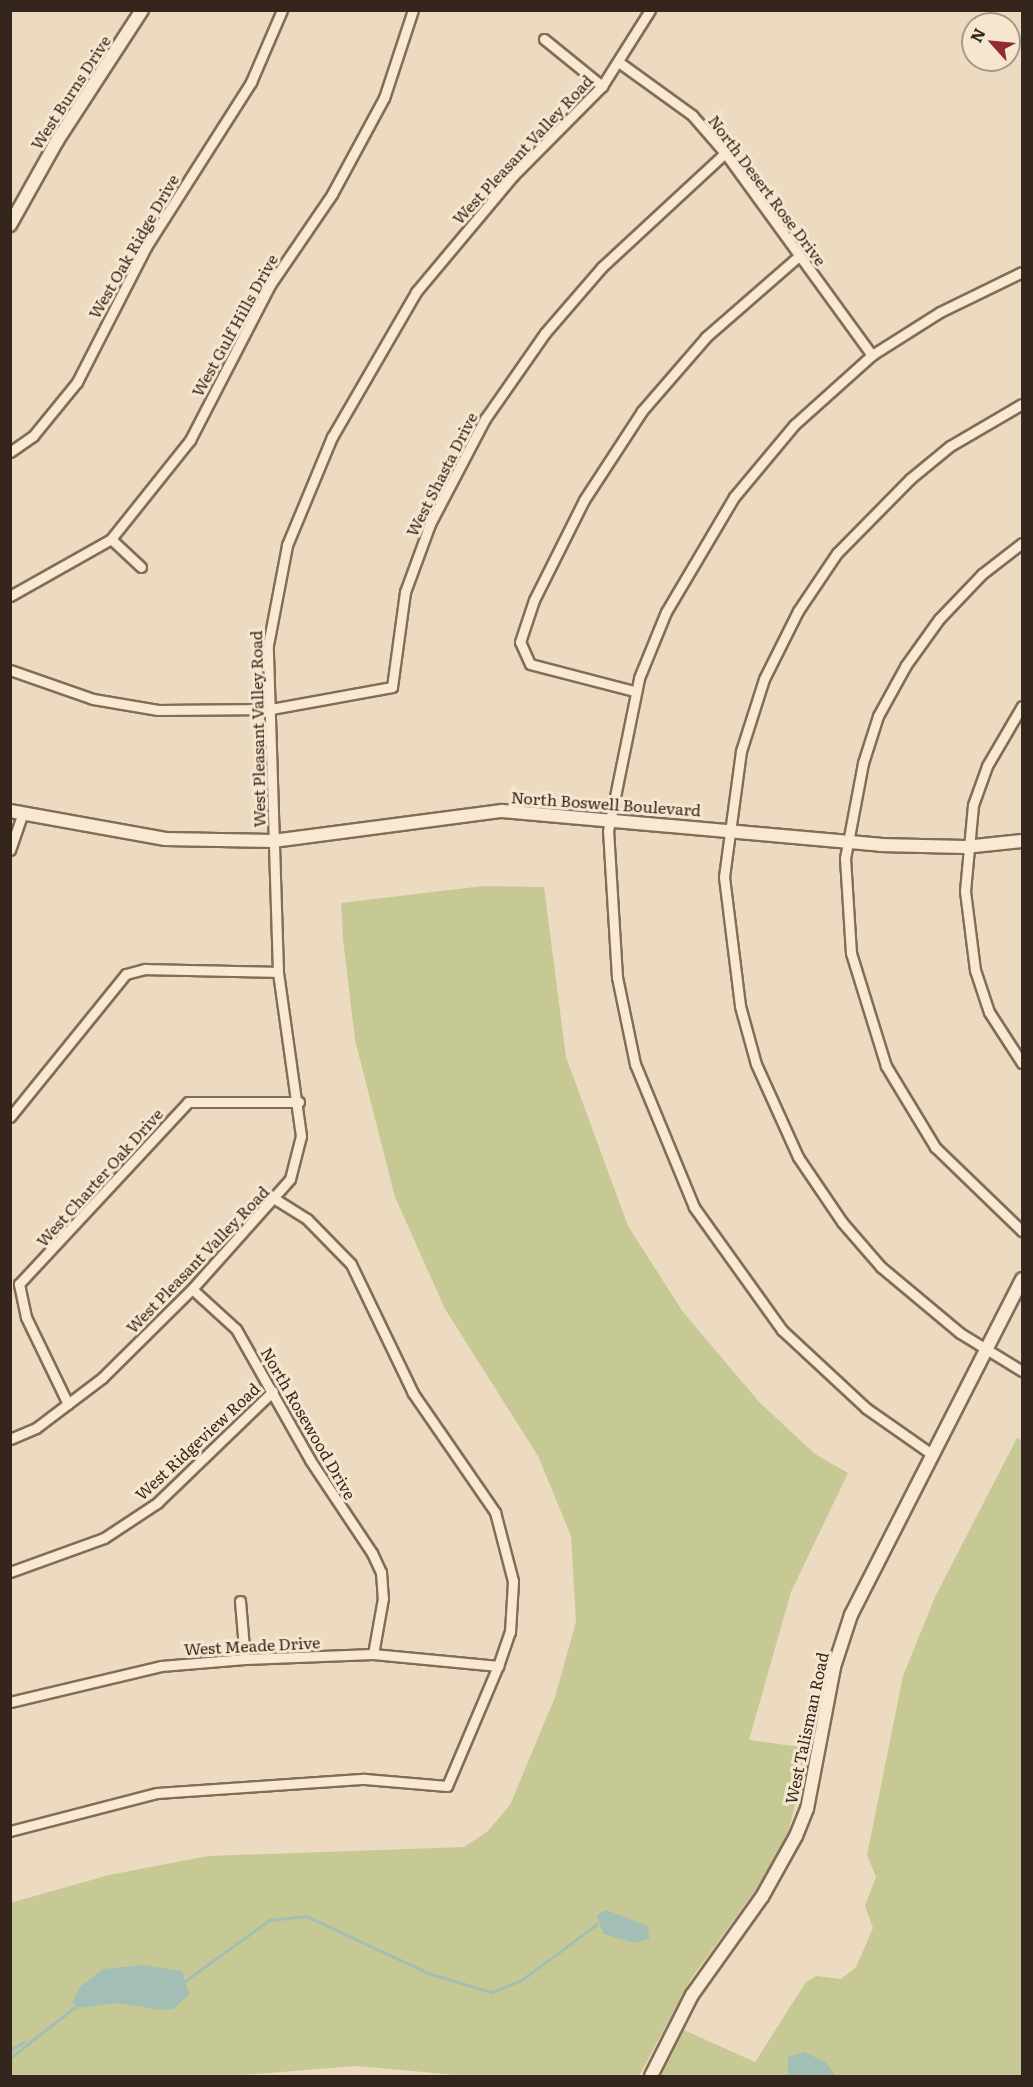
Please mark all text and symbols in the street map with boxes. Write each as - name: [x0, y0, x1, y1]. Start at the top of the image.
- north arrow: [961, 12, 1021, 72]
- text: N: [963, 23, 990, 46]
- street label: West Burns Drive: [26, 31, 114, 153]
- street label: West Pleasant Valley Road: [448, 70, 596, 228]
- street label: North Desert Rose Drive: [705, 111, 831, 269]
- street label: West Oak Ridge Drive: [84, 170, 182, 322]
- street label: West Gulf Hills Drive: [187, 251, 281, 399]
- street label: West Shasta Drive: [401, 409, 481, 539]
- street label: West Pleasant Valley Road: [246, 630, 268, 828]
- street label: North Boswell Boulevard: [510, 787, 702, 819]
- street label: West Charter Oak Drive: [32, 1104, 166, 1250]
- street label: West Pleasant Valley Road: [122, 1181, 272, 1337]
- street label: North Rosewood Drive: [258, 1343, 360, 1503]
- street label: West Ridgeview Road: [131, 1378, 263, 1504]
- street label: West Meade Drive: [183, 1632, 321, 1658]
- street label: West Talisman Road: [781, 1650, 831, 1806]

